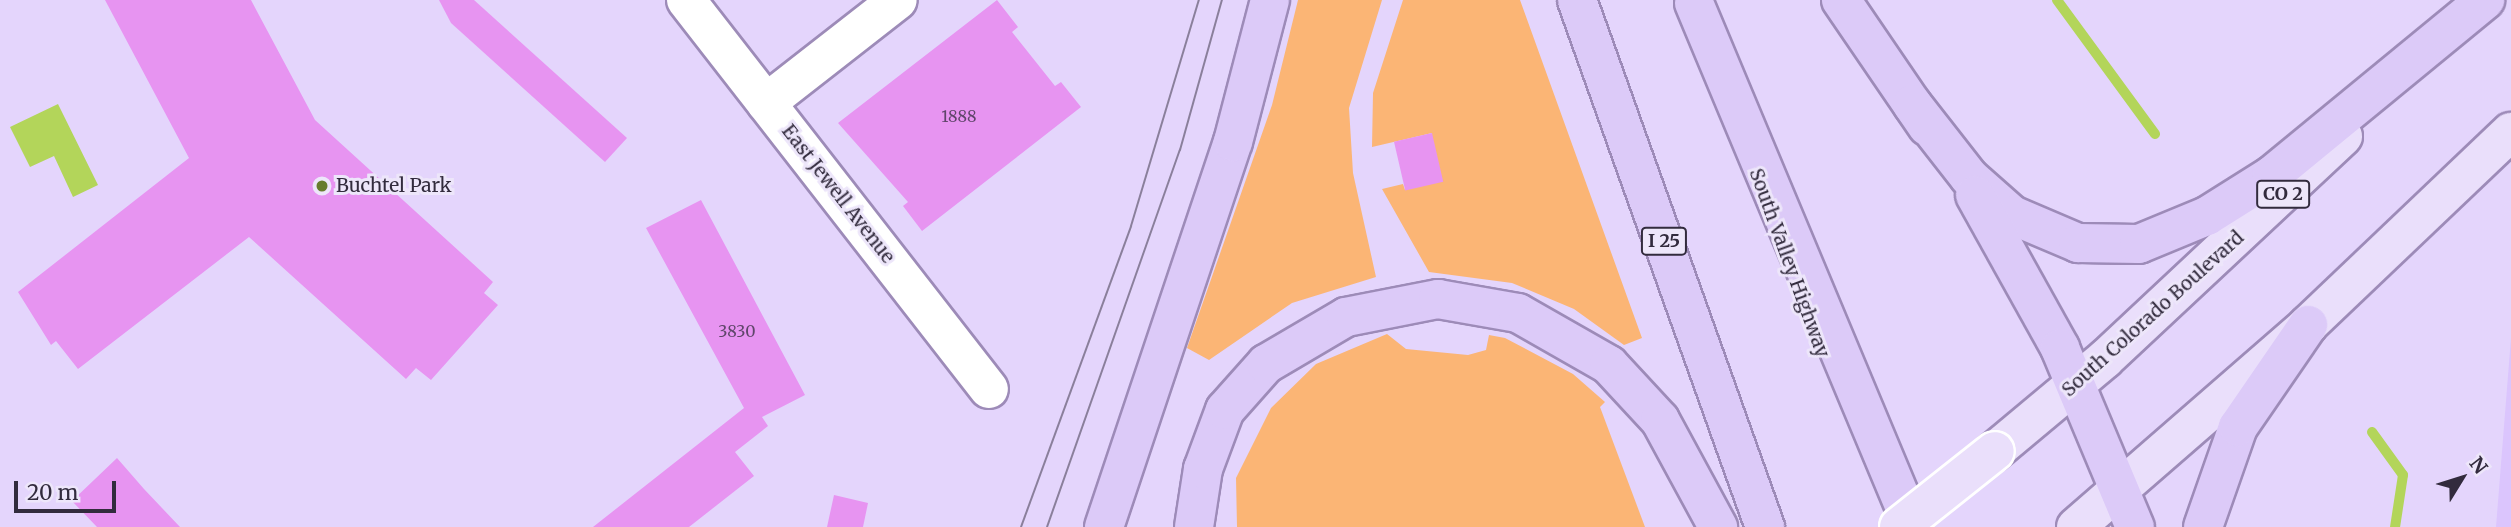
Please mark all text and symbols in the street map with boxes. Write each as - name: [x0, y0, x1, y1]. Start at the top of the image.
- house number: 1888: [941, 106, 977, 126]
- street label: East Jewell Avenue: [777, 120, 899, 268]
- street label: South Valley Highway: [1744, 165, 1834, 361]
- place label: Buchtel Park: [336, 175, 452, 197]
- marker: Buchtel Park: [314, 178, 330, 194]
- road number: CO 2: [2255, 180, 2311, 209]
- street label: South Colorado Boulevard: [2057, 226, 2249, 402]
- road number: I 25: [1640, 227, 1688, 256]
- house number: 3830: [718, 321, 756, 341]
- north arrow: [2427, 443, 2497, 513]
- text: N: [2464, 452, 2493, 478]
- scale bar: [18, 468, 119, 512]
- text: 20 m: [27, 479, 78, 506]

